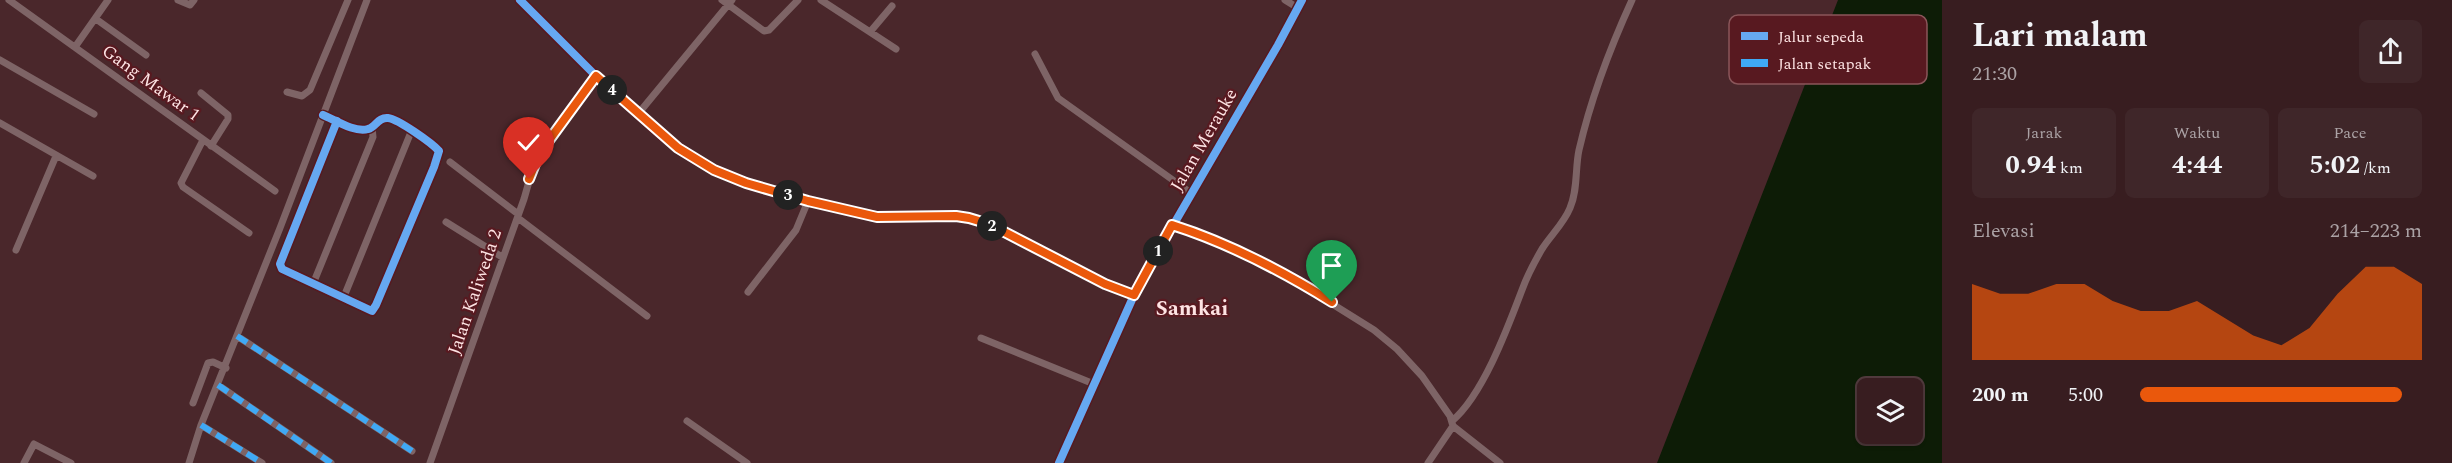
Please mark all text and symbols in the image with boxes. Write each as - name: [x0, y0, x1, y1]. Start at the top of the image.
- text: Lari malam: [1972, 11, 2148, 61]
- legend: [1729, 15, 1927, 84]
- button: share: [2359, 20, 2422, 83]
- text: Jalur sepeda: [1778, 25, 1864, 49]
- street label: Gang Mawar 1: [96, 38, 206, 128]
- text: Jalan setapak: [1778, 52, 1871, 76]
- text: 21:30: [1972, 59, 2017, 89]
- pin: 4: [597, 75, 627, 105]
- text: 4: [608, 78, 616, 102]
- street label: Jalan Merauke: [1164, 84, 1244, 196]
- pin: [503, 117, 554, 179]
- text: Jarak: [2026, 121, 2062, 145]
- text: Waktu: [2174, 121, 2220, 145]
- text: Pace: [2333, 121, 2367, 145]
- icon: check: [512, 126, 545, 159]
- text: 0.94: [2005, 145, 2056, 185]
- text: 4:44: [2172, 145, 2222, 185]
- text: 5:02: [2309, 145, 2360, 185]
- text: km: [2056, 156, 2083, 180]
- text: /km: [2360, 156, 2391, 180]
- pin: 3: [773, 180, 803, 210]
- text: 3: [784, 183, 792, 207]
- pin: 2: [977, 211, 1007, 241]
- text: 2: [988, 214, 996, 238]
- text: Elevasi: [1972, 216, 2035, 246]
- text: 214–223 m: [2330, 216, 2422, 246]
- street label: Jalan Kaliweda 2: [441, 226, 509, 358]
- pin: 1: [1143, 236, 1173, 266]
- text: 1: [1154, 239, 1162, 263]
- pin: [1306, 240, 1357, 302]
- icon: arrive: [1315, 249, 1348, 282]
- district label: Samkai: [1156, 293, 1228, 325]
- map controls: [1857, 378, 1923, 444]
- button: layers: [1857, 378, 1923, 444]
- text: 200 m: [1972, 380, 2029, 410]
- text: 5:00: [2068, 380, 2103, 410]

